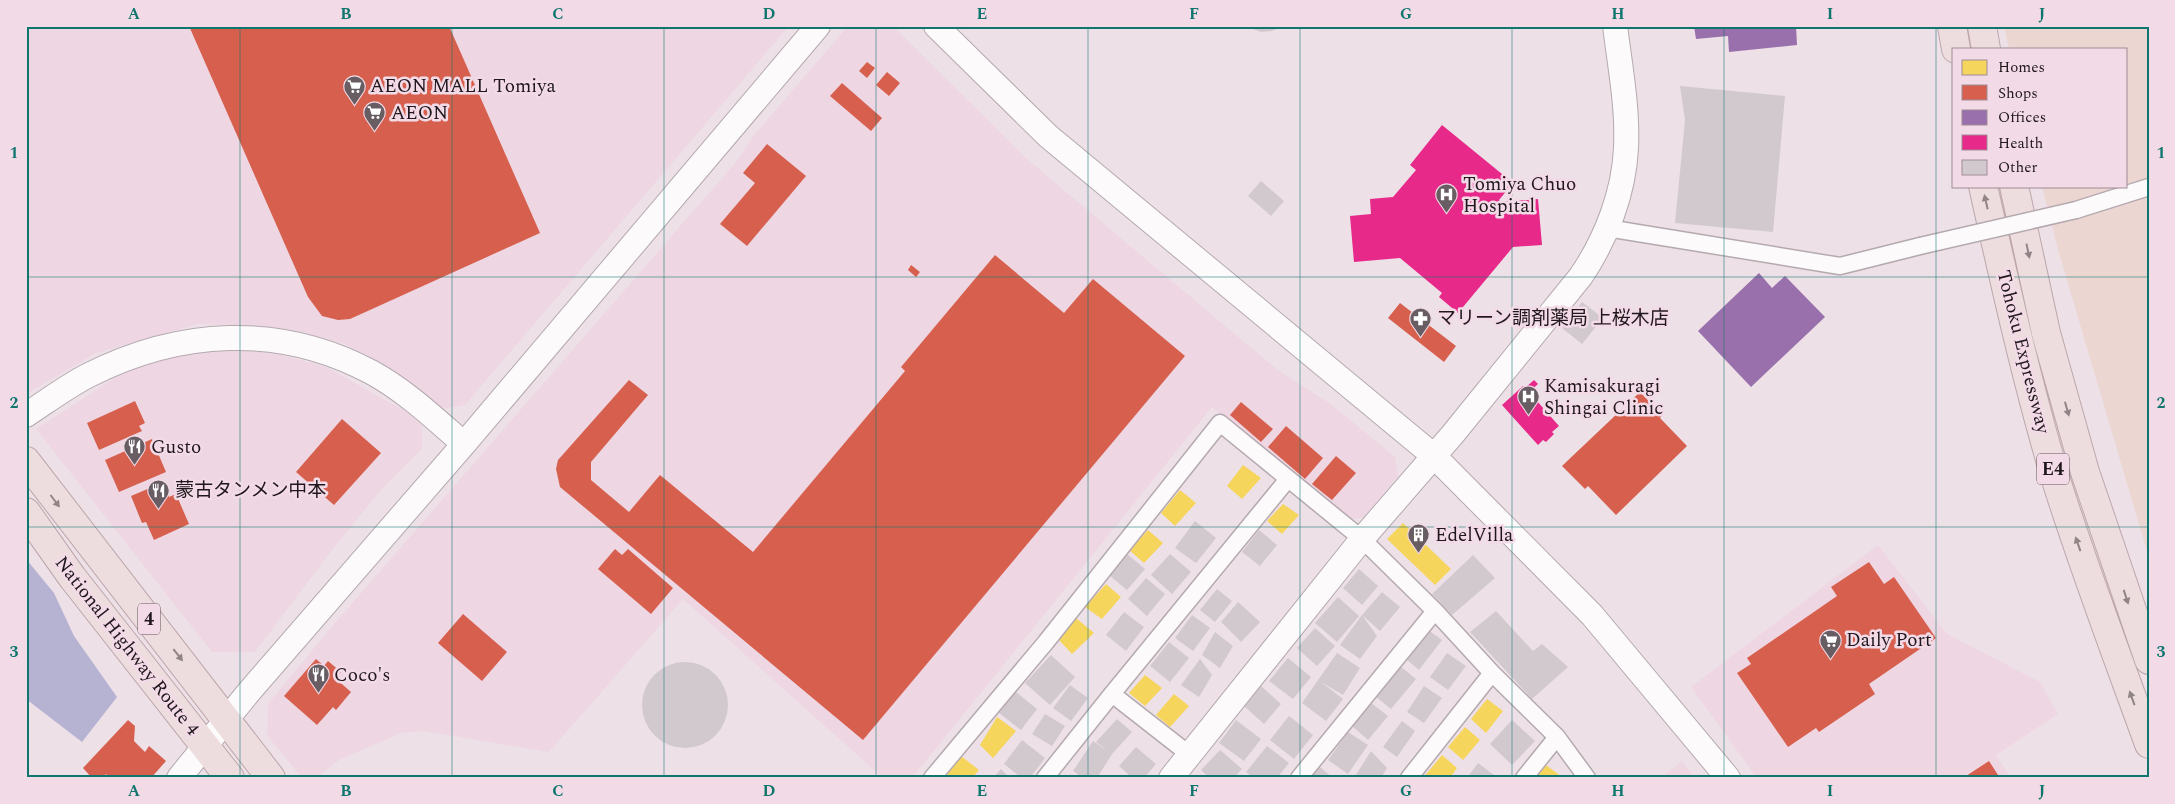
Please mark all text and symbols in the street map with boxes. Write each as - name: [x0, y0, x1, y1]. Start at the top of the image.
- text: A: [128, 2, 141, 26]
- text: B: [340, 2, 352, 26]
- text: C: [552, 2, 564, 26]
- text: D: [763, 2, 776, 26]
- text: E: [977, 2, 987, 26]
- text: F: [1189, 2, 1199, 26]
- text: G: [1400, 2, 1412, 26]
- text: H: [1611, 2, 1625, 26]
- text: I: [1827, 2, 1833, 26]
- text: J: [2039, 2, 2046, 26]
- legend: [1952, 48, 2128, 188]
- text: Homes: [1998, 56, 2045, 79]
- place label: AEON MALL Tomiya: [370, 72, 556, 101]
- supermarket icon: AEON MALL Tomiya: [342, 74, 366, 105]
- text: Shops: [1998, 82, 2038, 105]
- place label: AEON: [391, 99, 448, 128]
- supermarket icon: AEON: [363, 101, 387, 132]
- text: Offices: [1998, 106, 2046, 129]
- text: Health: [1998, 132, 2043, 155]
- text: 1: [10, 141, 18, 165]
- text: 1: [2157, 141, 2165, 165]
- text: Other: [1998, 156, 2037, 179]
- place label: Tomiya Chuo Hospital: [1463, 170, 1576, 221]
- hospital icon: Tomiya Chuo Hospital: [1435, 183, 1459, 214]
- one-way arrow: [1982, 194, 1990, 209]
- one-way arrow: [2024, 243, 2032, 258]
- street label: Tohoku Expressway: [1989, 267, 2058, 438]
- place label: マリーン調剤薬局 上桜木店: [1437, 304, 1669, 333]
- pharmacy icon: マリーン調剤薬局 上桜木店: [1409, 306, 1433, 337]
- place label: Kamisakuragi Shingai Clinic: [1544, 372, 1663, 423]
- hospital icon: Kamisakuragi Shingai Clinic: [1516, 385, 1540, 416]
- text: 2: [10, 391, 19, 415]
- text: 2: [2157, 391, 2166, 415]
- one-way arrow: [2064, 401, 2072, 416]
- place label: Gusto: [151, 433, 201, 462]
- restaurant icon: Gusto: [123, 435, 147, 466]
- road number: E4: [2037, 454, 2069, 484]
- place label: 蒙古タンメン中本: [175, 476, 326, 505]
- restaurant icon: 蒙古タンメン中本: [147, 478, 171, 509]
- one-way arrow: [50, 494, 60, 508]
- place label: EdelVilla: [1435, 521, 1514, 550]
- building icon: EdelVilla: [1407, 523, 1431, 554]
- one-way arrow: [2074, 537, 2081, 552]
- street label: National Highway Route 4: [48, 550, 207, 742]
- one-way arrow: [2122, 590, 2130, 605]
- road number: 4: [138, 604, 160, 634]
- place label: Daily Port: [1846, 626, 1932, 655]
- supermarket icon: Daily Port: [1818, 628, 1842, 659]
- text: 3: [10, 640, 19, 664]
- text: 3: [2157, 640, 2166, 664]
- one-way arrow: [172, 648, 183, 661]
- place label: Coco's: [334, 661, 390, 690]
- restaurant icon: Coco's: [306, 663, 330, 694]
- one-way arrow: [2128, 690, 2136, 705]
- text: A: [128, 779, 141, 803]
- text: B: [340, 779, 352, 803]
- text: C: [552, 779, 564, 803]
- text: D: [763, 779, 776, 803]
- text: E: [977, 779, 987, 803]
- text: F: [1189, 779, 1199, 803]
- text: G: [1400, 779, 1412, 803]
- text: H: [1611, 779, 1625, 803]
- text: I: [1827, 779, 1833, 803]
- text: J: [2039, 779, 2046, 803]

